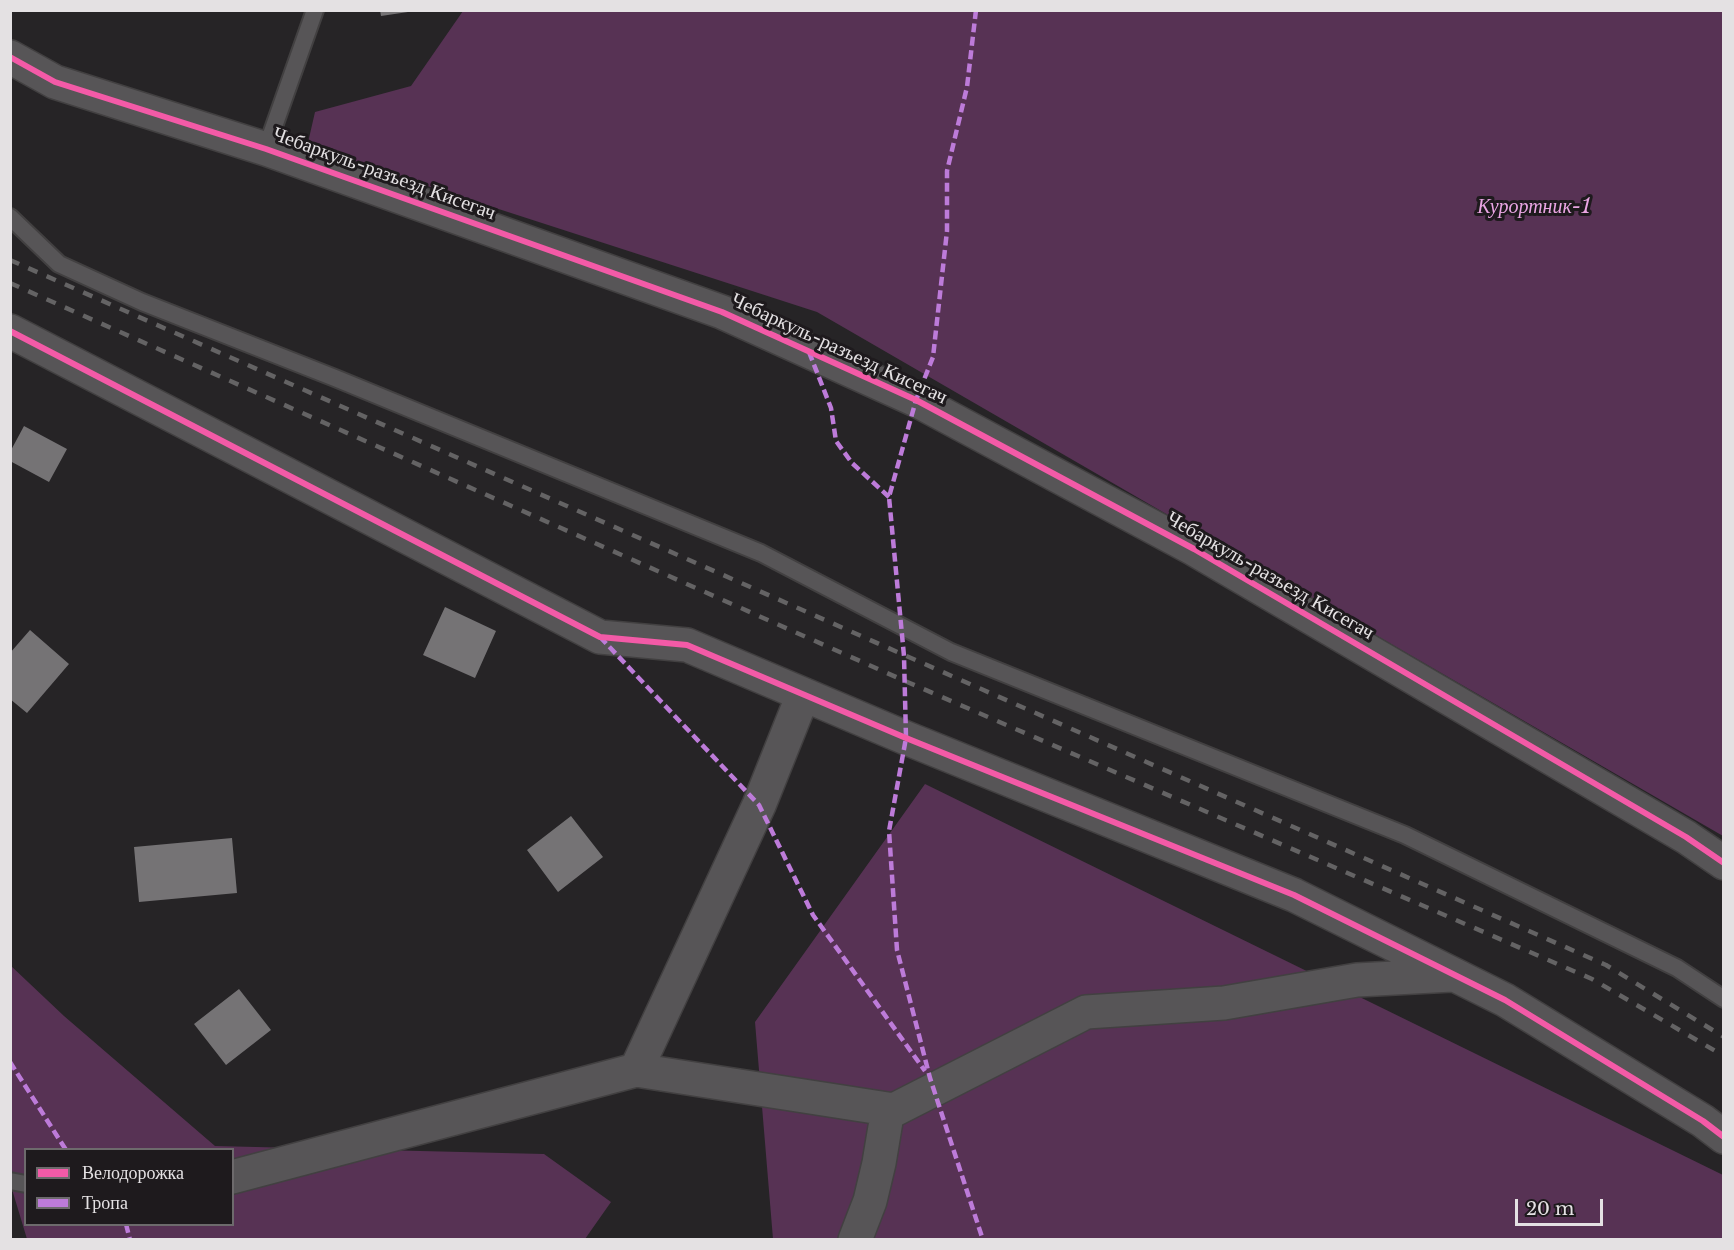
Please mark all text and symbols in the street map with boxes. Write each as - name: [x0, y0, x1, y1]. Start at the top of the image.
- street label: Чебаркуль-разъезд Кисегач: [269, 122, 499, 226]
- park label: Курортник-1: [1477, 195, 1591, 219]
- street label: Чебаркуль-разъезд Кисегач: [727, 288, 951, 410]
- street label: Чебаркуль-разъезд Кисегач: [1162, 507, 1378, 645]
- legend: [24, 1148, 234, 1226]
- text: Велодорожка: [82, 1162, 184, 1184]
- scale bar: [1518, 1187, 1606, 1225]
- text: Тропа: [82, 1192, 128, 1214]
- text: 20 m: [1526, 1198, 1574, 1220]

